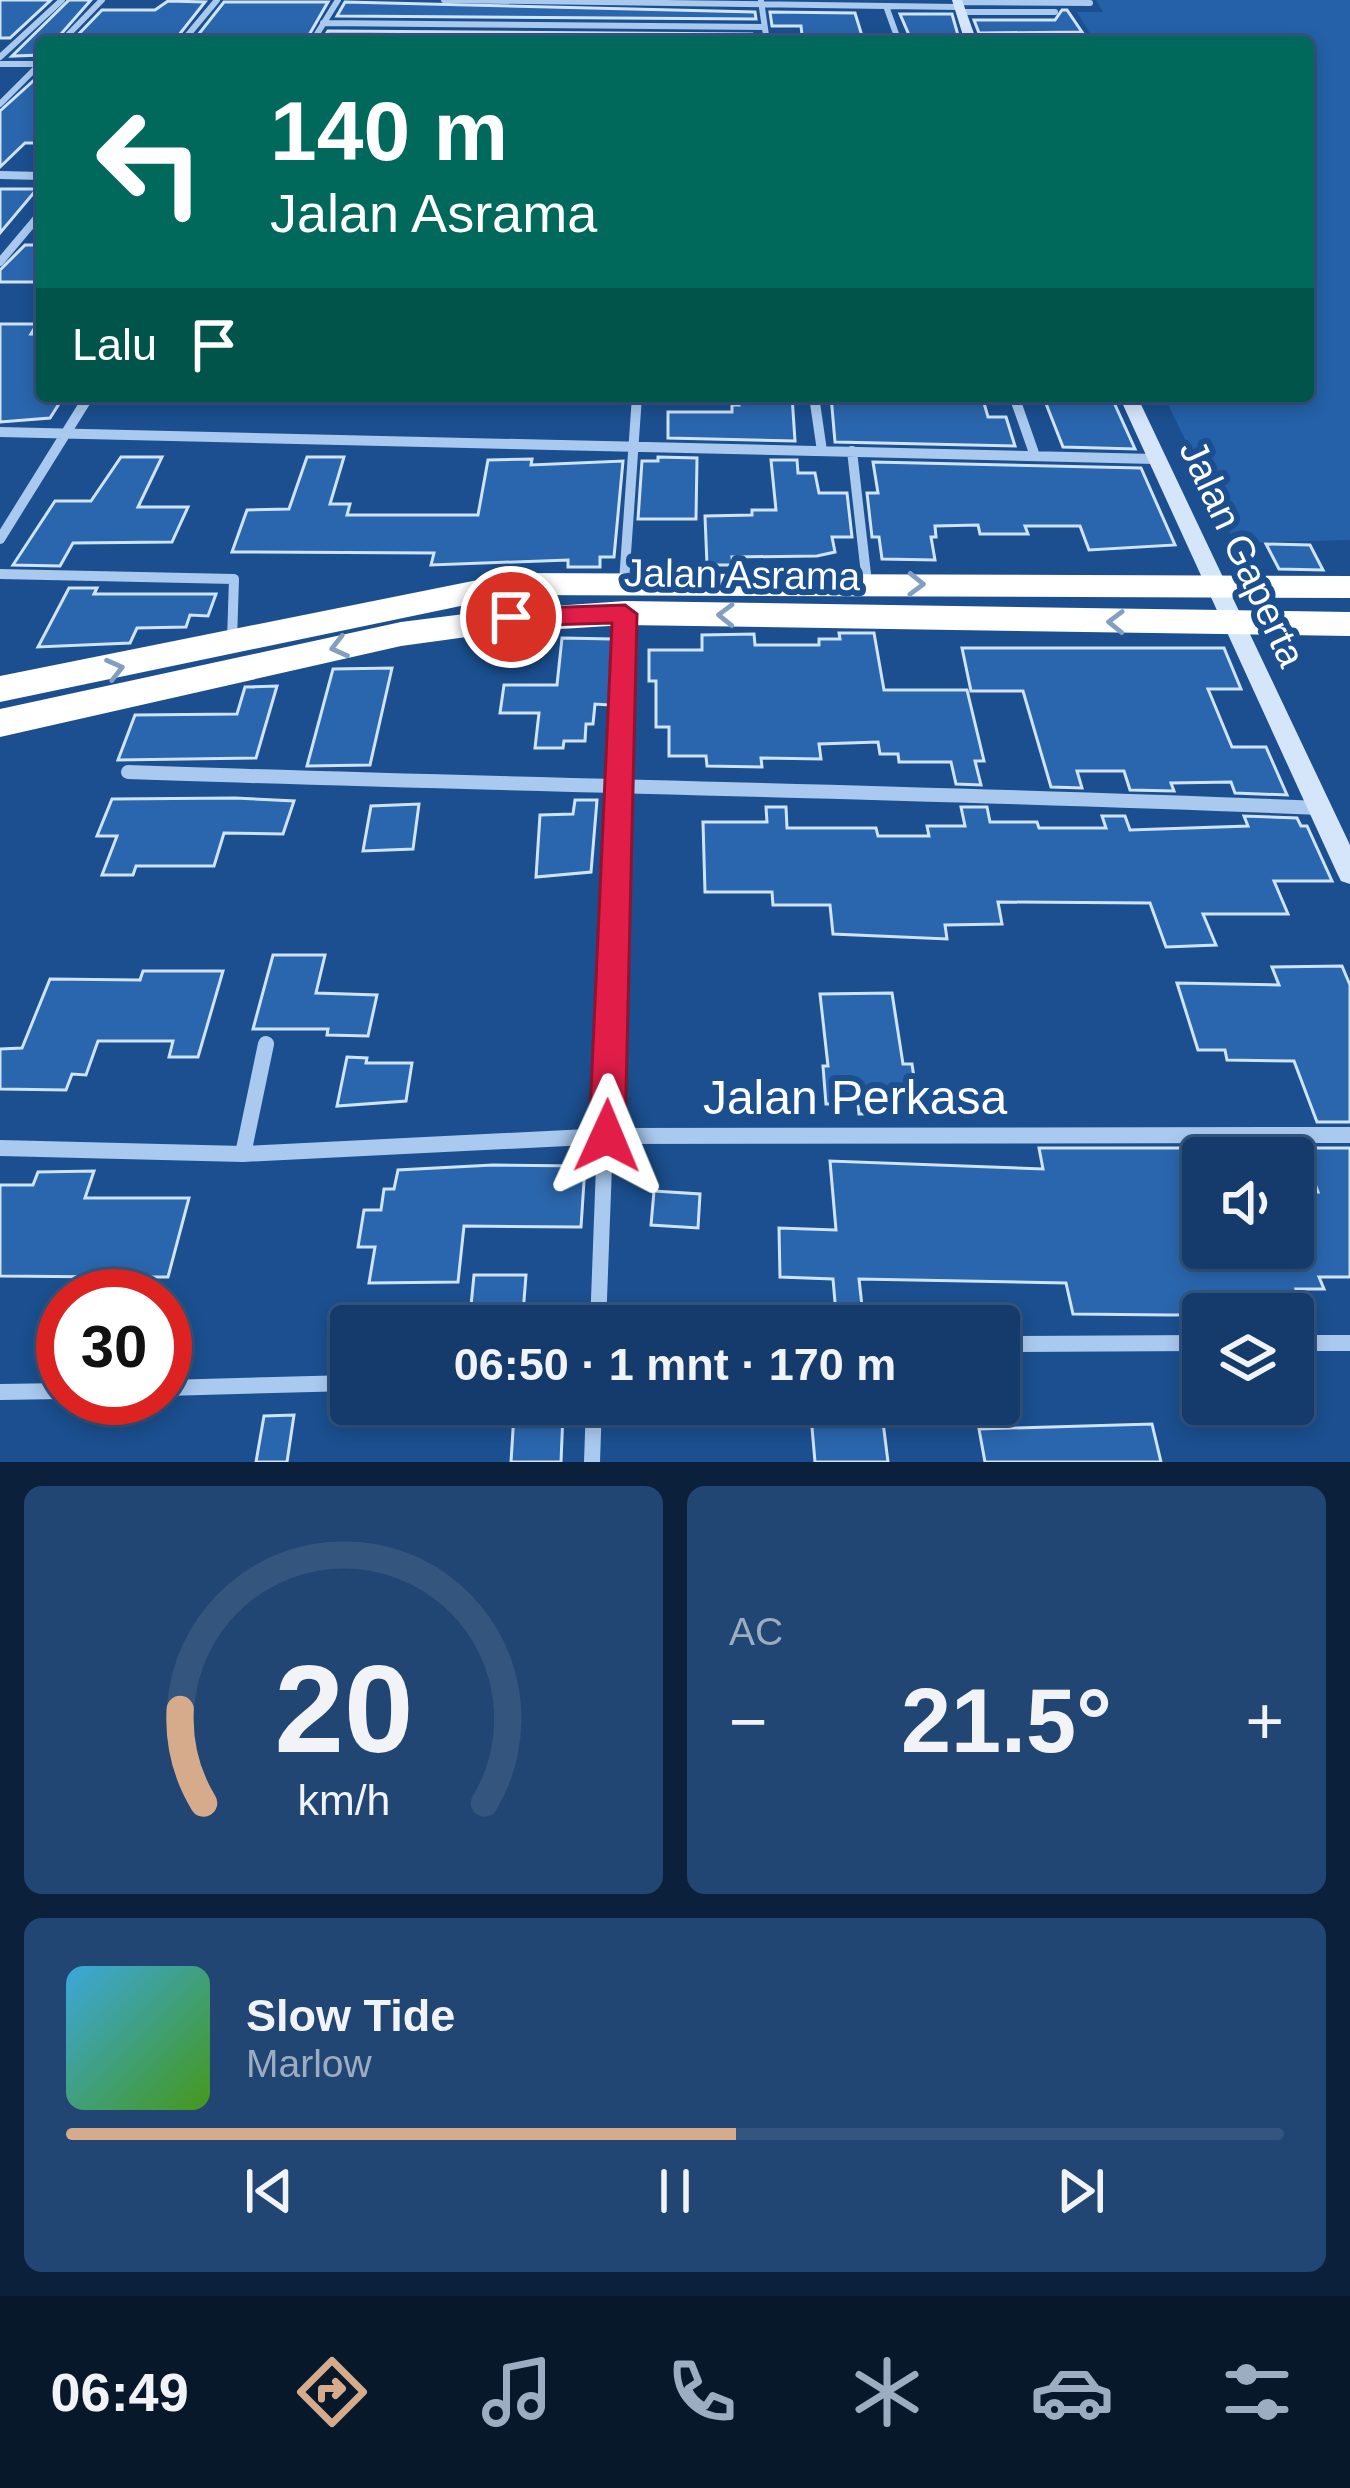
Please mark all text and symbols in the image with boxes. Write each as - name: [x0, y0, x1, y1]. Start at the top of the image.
- icon: left: [72, 84, 228, 240]
- text: 140 m: [270, 84, 508, 178]
- text: Jalan Asrama: [270, 183, 597, 243]
- icon: arrive: [181, 312, 247, 378]
- text: Lalu: [72, 319, 157, 370]
- street label: Jalan Gaperta: [1171, 433, 1314, 674]
- street label: Jalan Asrama: [623, 551, 861, 598]
- pin: [460, 566, 562, 668]
- one-way arrow: [907, 570, 926, 596]
- icon: arrive: [478, 584, 544, 650]
- one-way arrow: [716, 602, 734, 628]
- one-way arrow: [1106, 609, 1125, 635]
- one-way arrow: [329, 633, 349, 658]
- one-way arrow: [104, 658, 125, 683]
- street label: Jalan Perkasa: [703, 1071, 1007, 1124]
- position arrow: [544, 1073, 670, 1199]
- map controls: [1182, 1137, 1314, 1425]
- button: sound: [1182, 1137, 1314, 1269]
- speed limit sign: 30: [36, 1269, 192, 1425]
- button: layers: [1182, 1293, 1314, 1425]
- text: 06:50 · 1 mnt · 170 m: [454, 1339, 896, 1390]
- text: AC: [729, 1610, 783, 1653]
- text: 20: [274, 1639, 413, 1778]
- text: 21.5°: [901, 1671, 1112, 1771]
- text: −: [729, 1684, 768, 1758]
- text: +: [1245, 1684, 1284, 1758]
- text: km/h: [297, 1776, 390, 1824]
- text: Slow Tide: [246, 1990, 455, 2041]
- text: Marlow: [246, 2042, 372, 2085]
- icon: previous: [236, 2158, 302, 2224]
- icon: pause: [642, 2158, 708, 2224]
- icon: next: [1048, 2158, 1114, 2224]
- icon: directions: [290, 2350, 374, 2434]
- icon: music: [475, 2350, 559, 2434]
- icon: phone: [660, 2350, 744, 2434]
- icon: climate: [845, 2350, 929, 2434]
- icon: car: [1030, 2350, 1114, 2434]
- icon: filters: [1215, 2350, 1299, 2434]
- text: 06:49: [51, 2362, 189, 2422]

